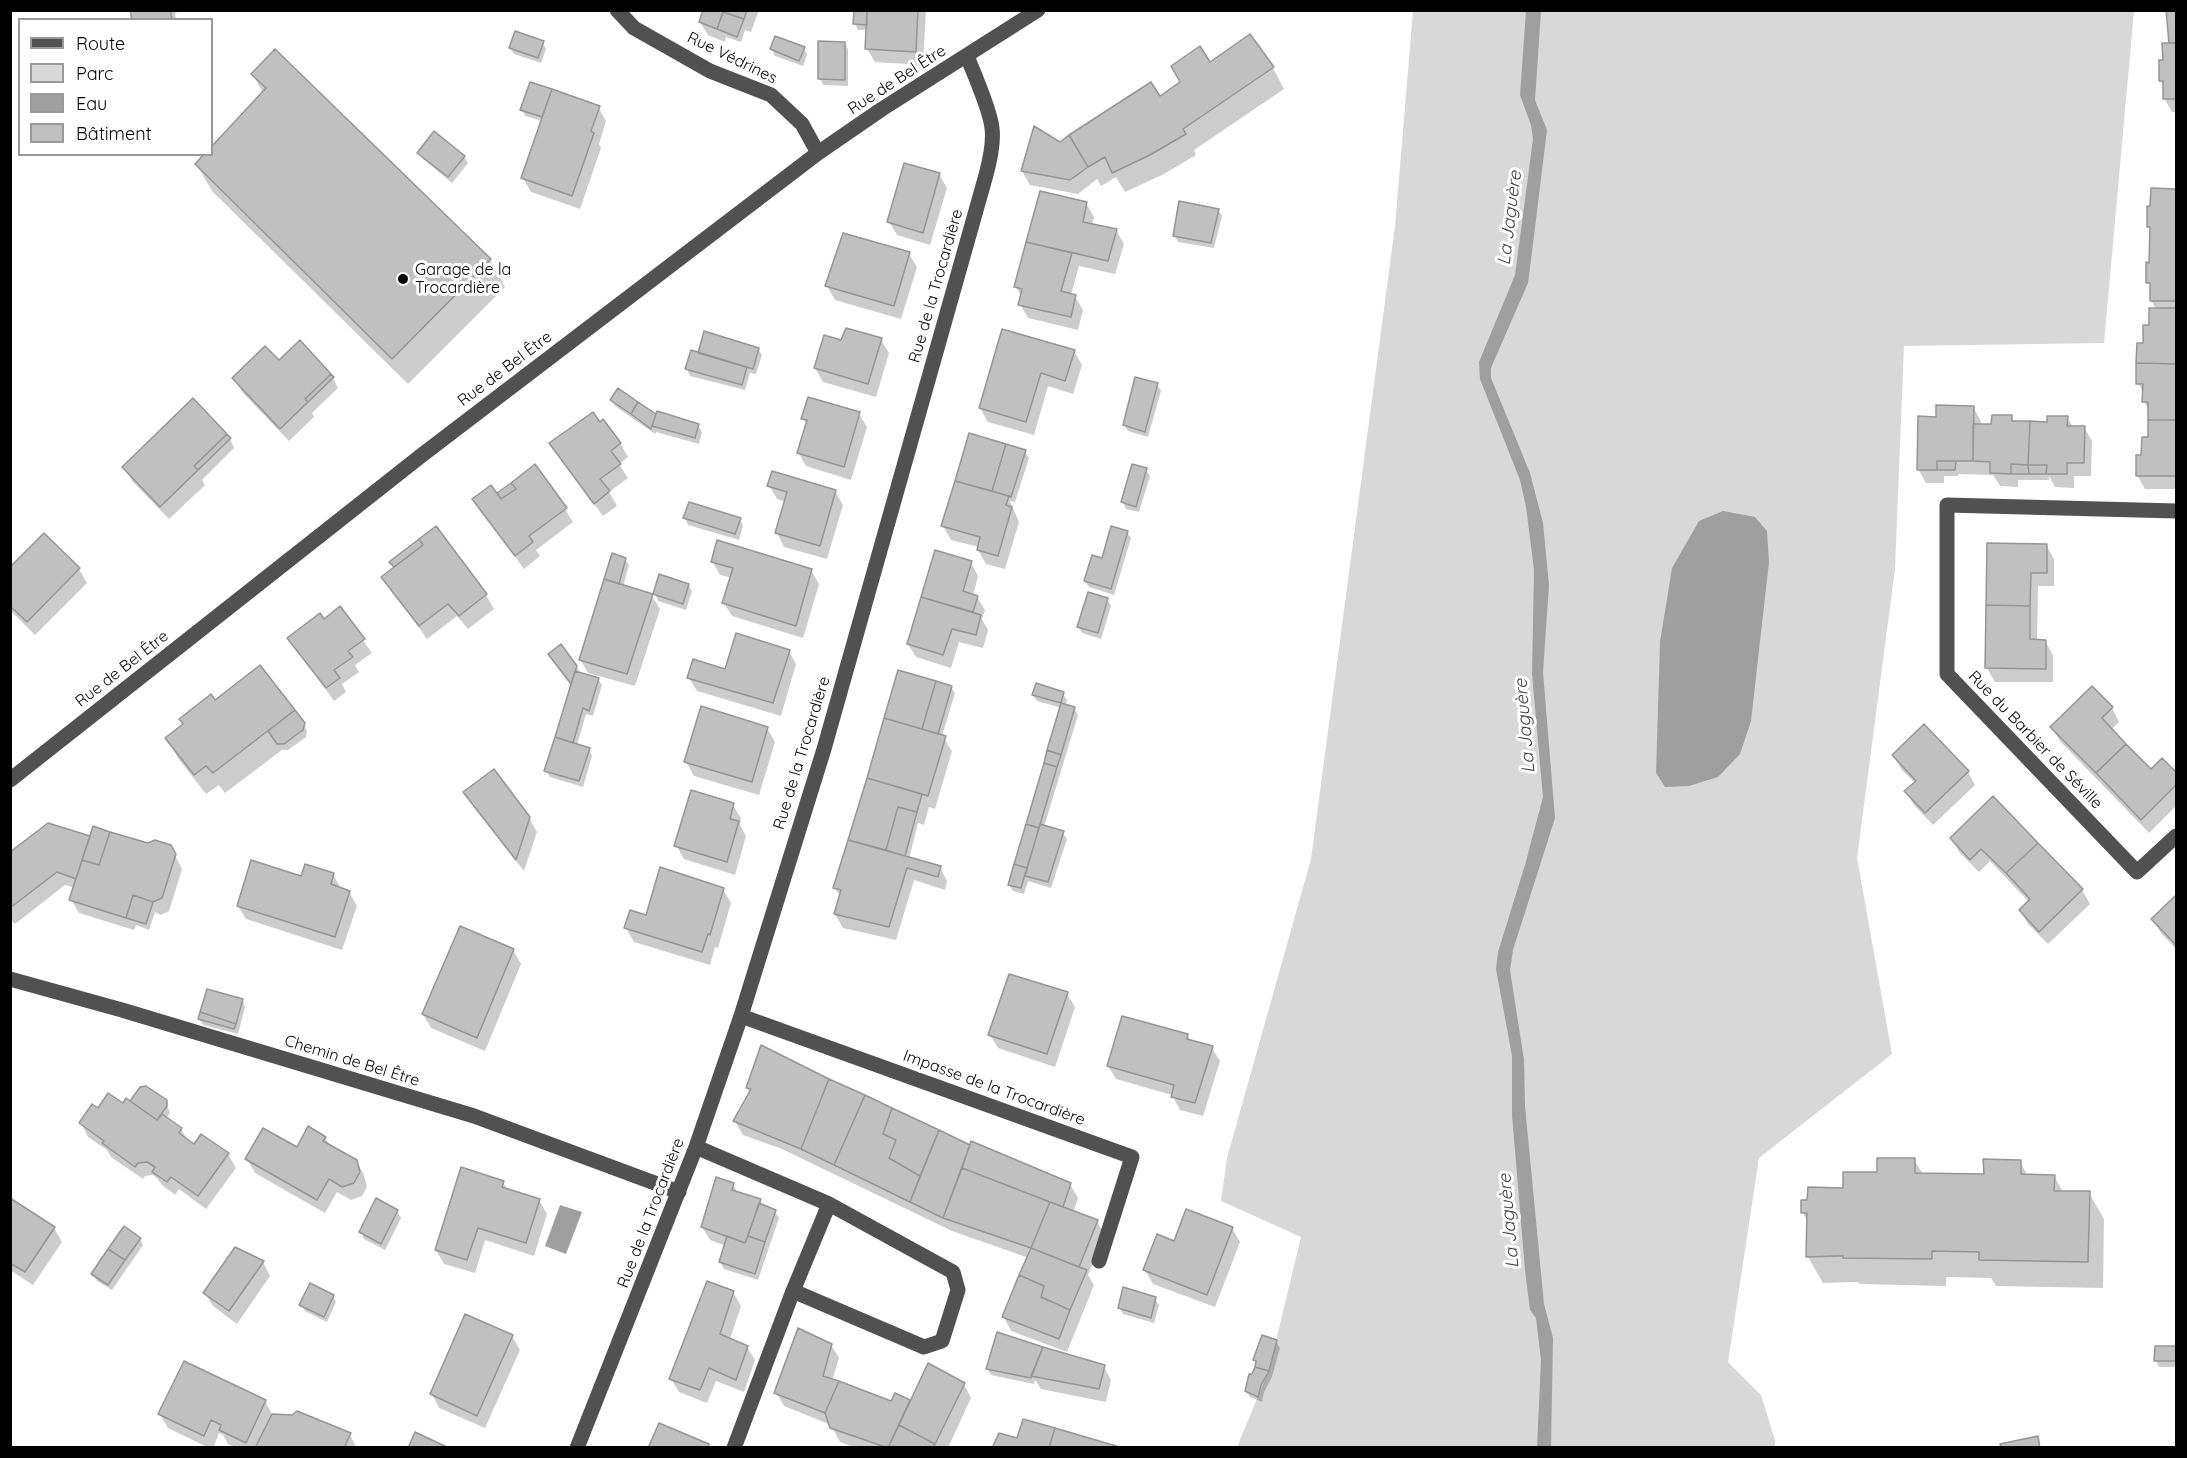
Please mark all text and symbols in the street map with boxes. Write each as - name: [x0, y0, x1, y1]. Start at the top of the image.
- legend: [18, 18, 213, 156]
- street label: Rue Védrines: [684, 28, 780, 88]
- text: Route: [76, 32, 125, 55]
- street label: Rue de Bel Être: [844, 41, 950, 119]
- text: Parc: [76, 62, 113, 85]
- text: Eau: [76, 92, 107, 115]
- text: Bâtiment: [76, 122, 152, 145]
- water label: La Jaguère: [1494, 170, 1526, 266]
- street label: Rue de la Trocardière: [905, 207, 967, 365]
- place label: Garage de la Trocardière: [415, 260, 511, 298]
- marker: Garage de la Trocardière: [396, 272, 410, 286]
- street label: Rue de Bel Être: [454, 327, 556, 411]
- street label: Rue de Bel Être: [72, 627, 172, 711]
- street label: Rue du Barbier de Séville: [1964, 667, 2106, 813]
- street label: Rue de la Trocardière: [770, 674, 834, 832]
- water label: La Jaguère: [1510, 678, 1540, 774]
- street label: Chemin de Bel Être: [282, 1031, 422, 1091]
- street label: Impasse de la Trocardière: [900, 1046, 1088, 1130]
- street label: Rue de la Trocardière: [614, 1135, 688, 1291]
- water label: La Jaguère: [1494, 1173, 1524, 1269]

